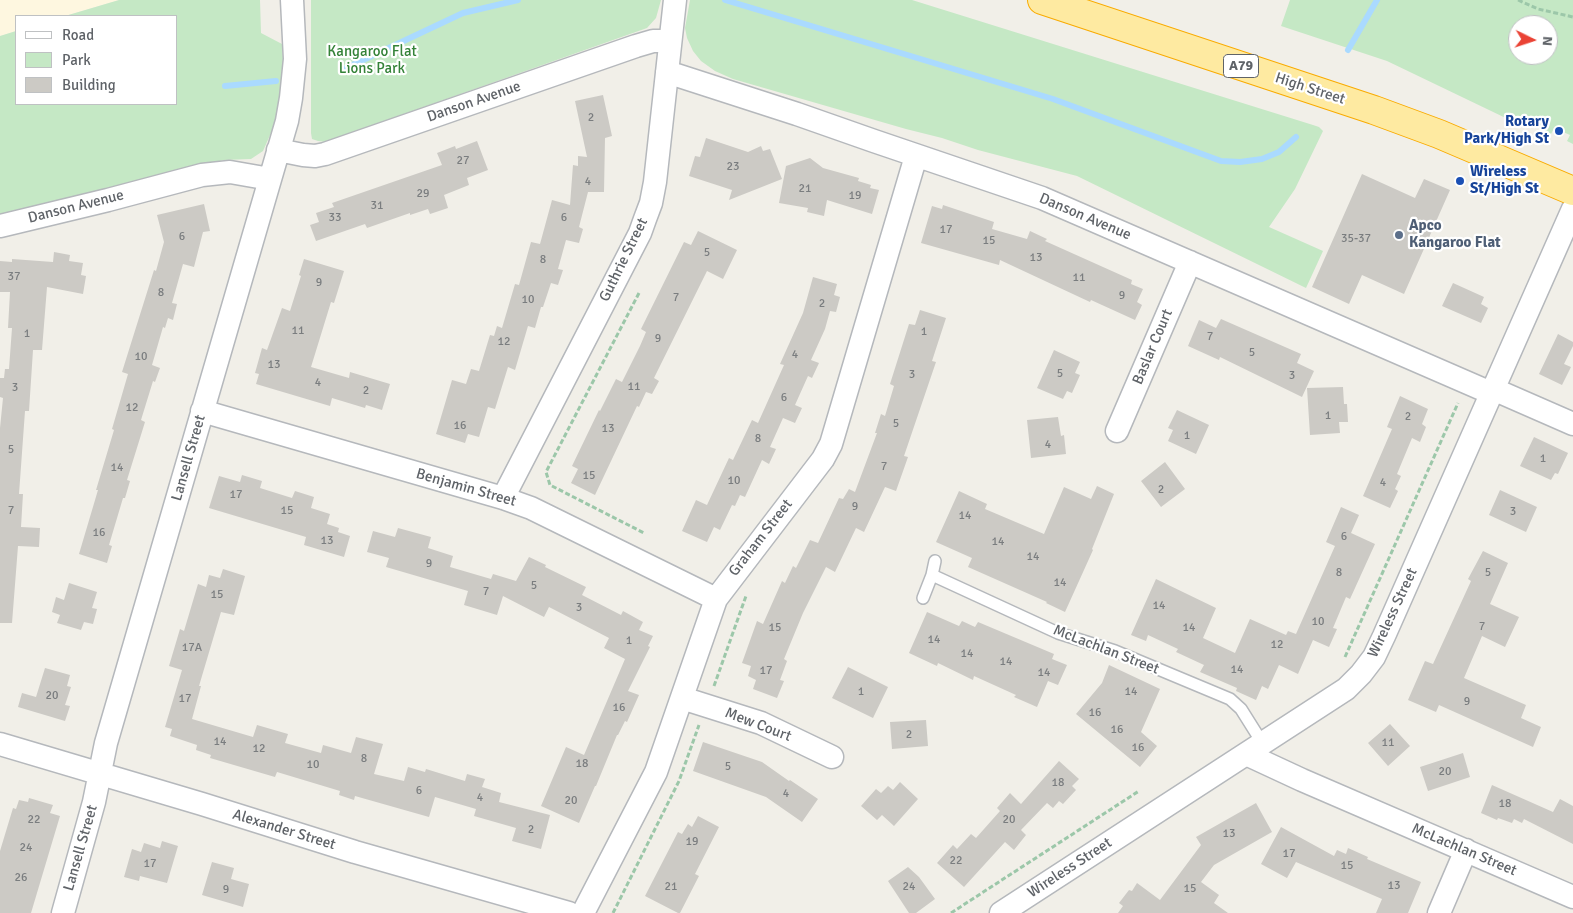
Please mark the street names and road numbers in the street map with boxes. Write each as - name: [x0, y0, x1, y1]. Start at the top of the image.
- road number: A79: [1224, 54, 1258, 78]
- street label: High Street: [1273, 69, 1347, 109]
- street label: Danson Avenue: [425, 78, 523, 126]
- street label: Danson Avenue: [26, 186, 126, 228]
- street label: Danson Avenue: [1036, 190, 1134, 244]
- street label: Guthrie Street: [596, 215, 652, 305]
- street label: Baslar Court: [1129, 307, 1177, 387]
- street label: Lansell Street: [168, 413, 210, 503]
- street label: Benjamin Street: [414, 465, 518, 511]
- street label: Graham Street: [725, 496, 797, 580]
- street label: Wireless Street: [1364, 565, 1422, 661]
- street label: McLachlan Street: [1050, 621, 1162, 679]
- street label: Mew Court: [722, 704, 794, 746]
- street label: Lansell Street: [60, 803, 102, 893]
- street label: Alexander Street: [230, 806, 338, 854]
- street label: McLachlan Street: [1409, 820, 1519, 880]
- street label: Wireless Street: [1024, 834, 1116, 902]

